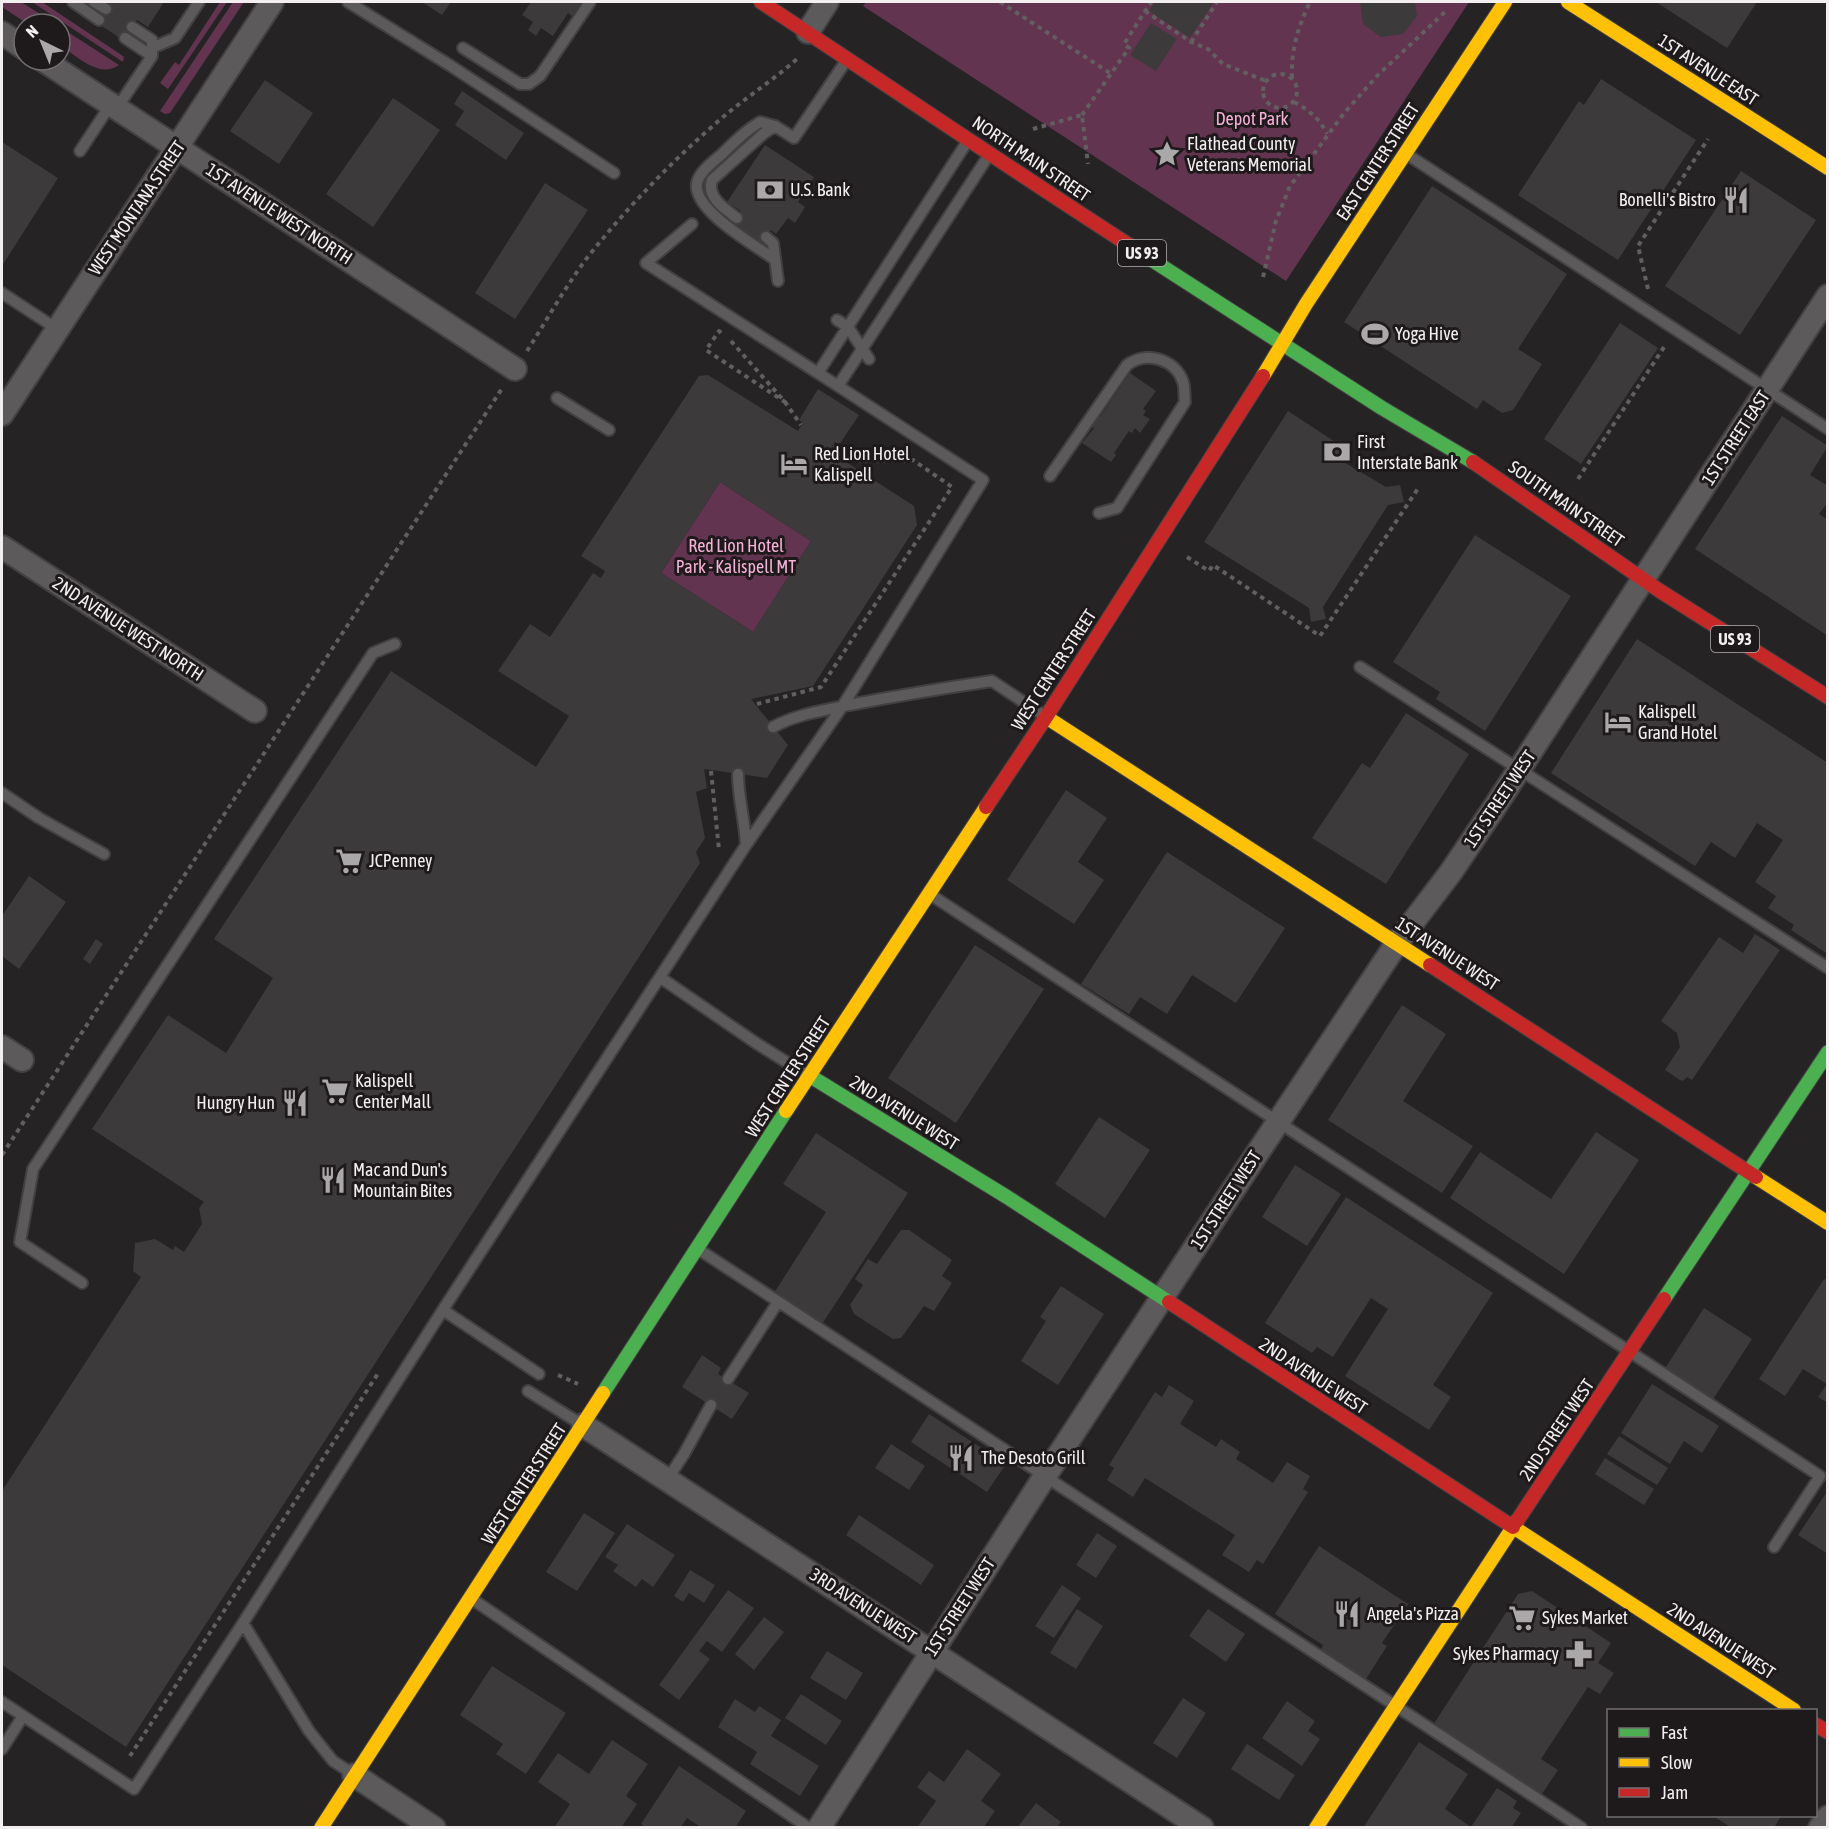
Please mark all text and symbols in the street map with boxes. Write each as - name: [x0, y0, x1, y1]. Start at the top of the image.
- north arrow: [12, 12, 72, 72]
- text: N: [22, 21, 41, 41]
- street label: 1ST AVENUE EAST: [1654, 30, 1762, 110]
- street label: EAST CENTER STREET: [1332, 99, 1423, 224]
- park label: Depot Park: [1216, 108, 1289, 129]
- street label: NORTH MAIN STREET: [969, 112, 1094, 206]
- place label: Flathead County Veterans Memorial: [1187, 133, 1312, 175]
- street label: WEST MONTANA STREET: [84, 137, 189, 279]
- place icon: Flathead County Veterans Memorial: [1152, 139, 1182, 169]
- street label: 1ST AVENUE WEST NORTH: [202, 159, 356, 269]
- bank icon: U.S. Bank: [755, 175, 785, 205]
- place label: U.S. Bank: [790, 179, 850, 200]
- restaurant icon: Bonelli's Bistro: [1721, 185, 1751, 215]
- place label: Bonelli's Bistro: [1619, 189, 1716, 210]
- road number: US 93: [1118, 240, 1166, 266]
- sports icon: Yoga Hive: [1360, 319, 1390, 349]
- place label: Yoga Hive: [1395, 323, 1459, 344]
- street label: 1ST STREET EAST: [1697, 386, 1774, 489]
- place label: First Interstate Bank: [1357, 431, 1458, 473]
- bank icon: First Interstate Bank: [1322, 437, 1352, 467]
- place label: Red Lion Hotel Kalispell: [814, 443, 910, 485]
- hotel icon: Red Lion Hotel Kalispell: [779, 449, 809, 479]
- street label: SOUTH MAIN STREET: [1505, 456, 1628, 551]
- park label: Red Lion Hotel Park - Kalispell MT: [676, 535, 796, 577]
- street label: 2ND AVENUE WEST NORTH: [49, 572, 207, 685]
- street label: WEST CENTER STREET: [1007, 605, 1100, 734]
- road number: US 93: [1711, 626, 1759, 652]
- place label: Kalispell Grand Hotel: [1638, 701, 1718, 743]
- hotel icon: Kalispell Grand Hotel: [1603, 707, 1633, 737]
- street label: 1ST STREET WEST: [1459, 746, 1540, 851]
- supermarket icon: JCPenney: [334, 846, 364, 876]
- place label: JCPenney: [369, 850, 433, 871]
- street label: 1ST AVENUE WEST: [1392, 912, 1503, 995]
- street label: WEST CENTER STREET: [741, 1012, 834, 1141]
- place label: Kalispell Center Mall: [355, 1070, 431, 1112]
- street label: 2ND AVENUE WEST: [846, 1071, 963, 1154]
- supermarket icon: Kalispell Center Mall: [320, 1076, 350, 1106]
- restaurant icon: Hungry Hun: [280, 1088, 310, 1118]
- place label: Hungry Hun: [196, 1092, 275, 1113]
- street label: 1ST STREET WEST: [1186, 1147, 1265, 1253]
- place label: Mac and Dun's Mountain Bites: [353, 1159, 452, 1201]
- restaurant icon: Mac and Dun's Mountain Bites: [318, 1165, 348, 1195]
- street label: 2ND AVENUE WEST: [1255, 1333, 1371, 1418]
- street label: 2ND STREET WEST: [1515, 1375, 1598, 1484]
- street label: WEST CENTER STREET: [477, 1419, 570, 1548]
- restaurant icon: The Desoto Grill: [946, 1443, 976, 1473]
- place label: The Desoto Grill: [981, 1447, 1086, 1468]
- street label: 1ST STREET WEST: [920, 1554, 999, 1660]
- street label: 3RD AVENUE WEST: [806, 1563, 920, 1648]
- street label: 2ND AVENUE WEST: [1663, 1598, 1779, 1683]
- restaurant icon: Angela's Pizza: [1332, 1599, 1362, 1629]
- place label: Angela's Pizza: [1367, 1603, 1459, 1624]
- supermarket icon: Sykes Market: [1507, 1603, 1537, 1633]
- place label: Sykes Market: [1542, 1607, 1628, 1628]
- pharmacy icon: Sykes Pharmacy: [1564, 1639, 1594, 1669]
- place label: Sykes Pharmacy: [1453, 1643, 1559, 1664]
- legend: [1607, 1709, 1817, 1817]
- text: Fast: [1661, 1722, 1688, 1743]
- text: Slow: [1661, 1752, 1692, 1773]
- text: Jam: [1661, 1782, 1688, 1803]

